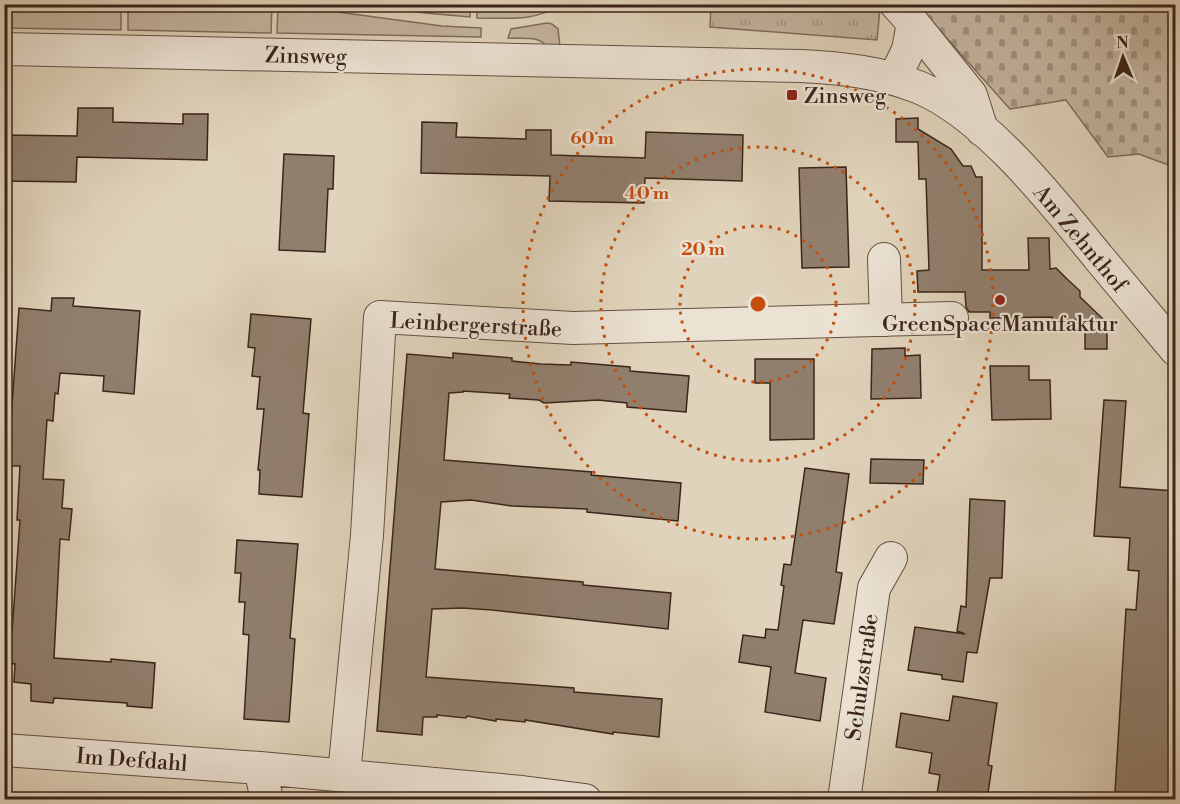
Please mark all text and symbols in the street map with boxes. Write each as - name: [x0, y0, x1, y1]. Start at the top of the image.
- north arrow: [1093, 27, 1153, 87]
- text: N: [1116, 33, 1130, 53]
- street label: Zinsweg: [265, 42, 348, 71]
- place label: Zinsweg: [804, 83, 887, 110]
- marker: Zinsweg: [785, 88, 799, 102]
- text: 60 m: [570, 127, 614, 150]
- street label: Am Zehnthof: [1027, 179, 1133, 299]
- text: 40 m: [625, 182, 670, 205]
- text: 20 m: [681, 238, 725, 261]
- marker: GreenSpaceManufaktur: [993, 293, 1007, 307]
- centre of rings: [748, 294, 768, 314]
- street label: Leinbergerstraße: [389, 308, 563, 343]
- place label: GreenSpaceManufaktur: [882, 311, 1118, 338]
- street label: Schulzstraße: [840, 612, 885, 742]
- street label: Im Defdahl: [75, 743, 189, 778]

